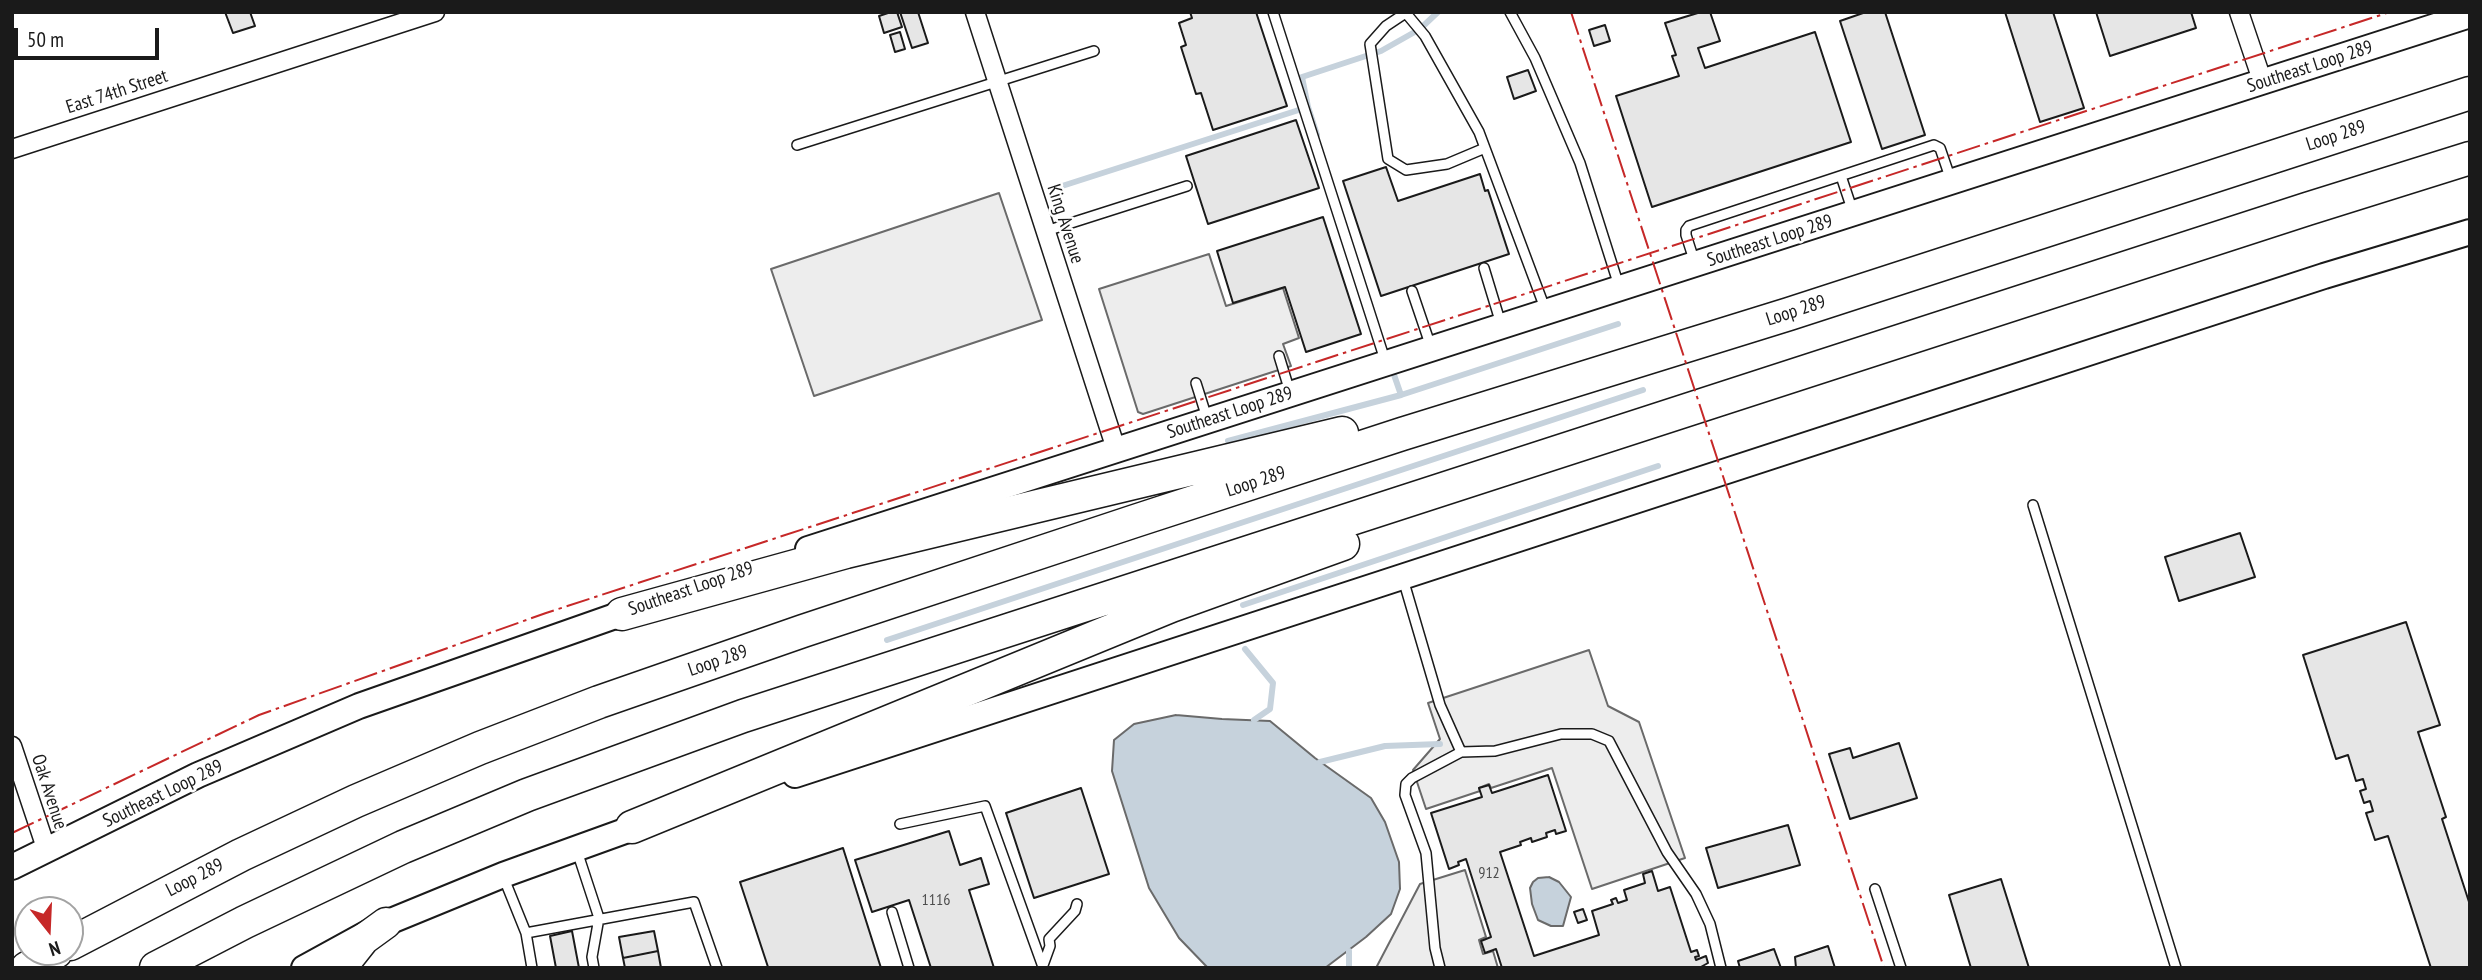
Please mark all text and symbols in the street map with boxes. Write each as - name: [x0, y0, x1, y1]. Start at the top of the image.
- scale bar: [18, 14, 163, 58]
- text: 50 m: [27, 26, 64, 53]
- street label: Southeast Loop 289: [2244, 36, 2376, 98]
- street label: East 74th Street: [63, 65, 171, 119]
- street label: Loop 289: [2303, 116, 2369, 156]
- street label: King Avenue: [1041, 181, 1089, 267]
- street label: Southeast Loop 289: [1704, 210, 1836, 272]
- street label: Loop 289: [1763, 291, 1829, 331]
- street label: Southeast Loop 289: [1164, 382, 1296, 444]
- street label: Loop 289: [1223, 462, 1289, 502]
- street label: Southeast Loop 289: [625, 557, 757, 621]
- street label: Loop 289: [685, 640, 751, 682]
- street label: Oak Avenue: [26, 752, 72, 832]
- street label: Southeast Loop 289: [99, 755, 227, 833]
- street label: Loop 289: [162, 854, 228, 902]
- house number: 912: [1478, 863, 1500, 883]
- house number: 1116: [922, 890, 950, 910]
- north arrow: [14, 896, 84, 966]
- text: N: [46, 936, 63, 962]

